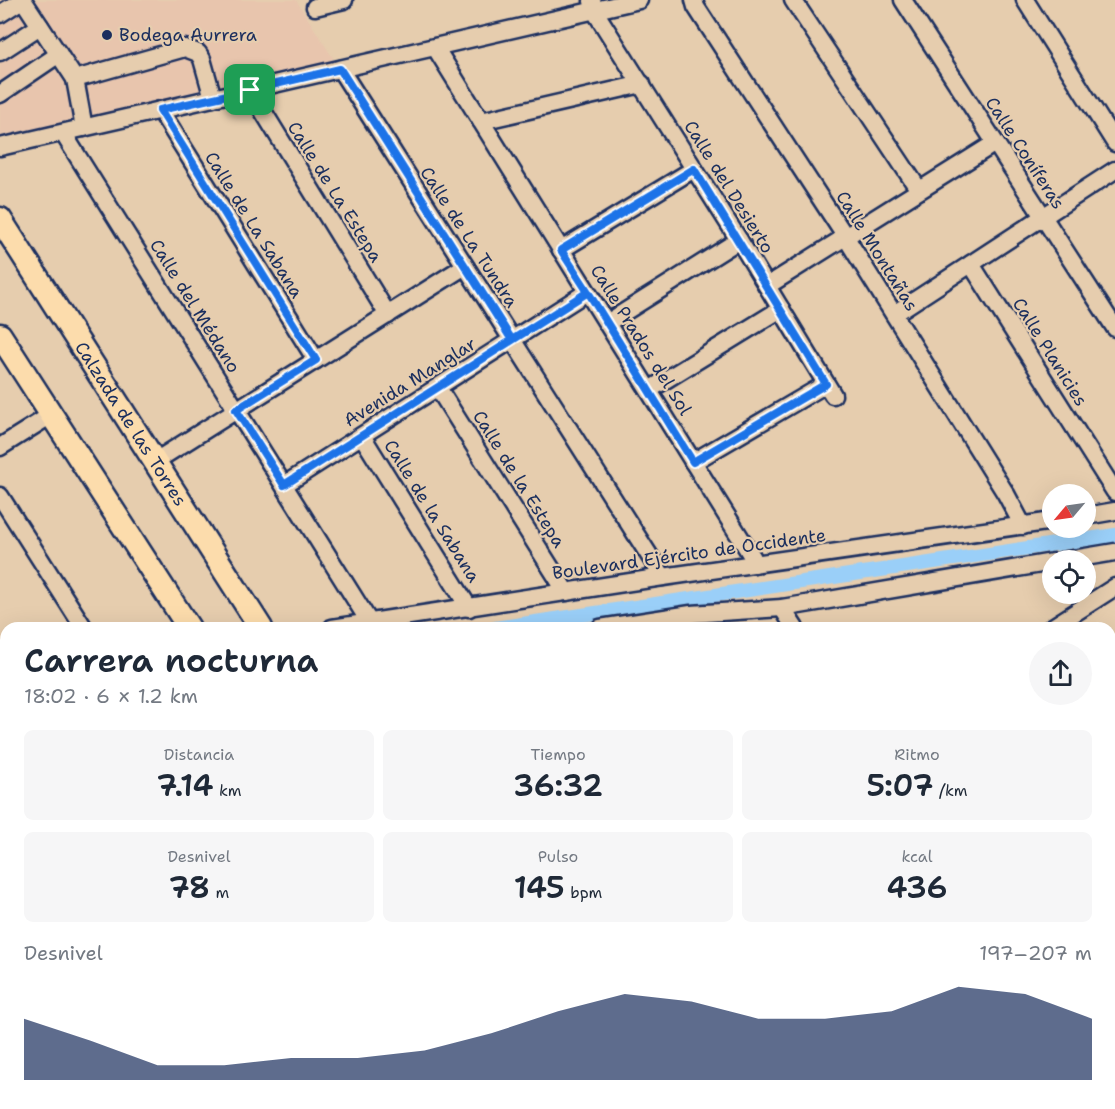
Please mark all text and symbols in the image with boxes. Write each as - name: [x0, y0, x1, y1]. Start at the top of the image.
- place label: Bodega Aurrera: [119, 23, 257, 47]
- marker: Bodega Aurrera: [100, 28, 114, 42]
- pin: [224, 64, 275, 115]
- icon: arrive: [233, 73, 266, 106]
- street label: Calle Coníferas: [980, 92, 1070, 214]
- street label: Calle del Desierto: [678, 116, 780, 258]
- street label: Calle de La Estepa: [282, 117, 388, 267]
- street label: Calle de La Sabana: [199, 147, 309, 303]
- street label: Calle de La Tundra: [414, 162, 524, 312]
- street label: Calle Montañas: [830, 186, 924, 316]
- street label: Calle del Médano: [144, 235, 246, 377]
- street label: Calle Prados del Sol: [585, 260, 697, 420]
- street label: Calle Planicies: [1007, 293, 1093, 411]
- street label: Avenida Manglar: [339, 332, 481, 432]
- street label: Calzada de las Torres: [69, 337, 192, 511]
- street label: Calle de la Estepa: [467, 406, 571, 552]
- street label: Calle de la Sabana: [378, 435, 486, 587]
- north arrow: [1042, 484, 1096, 538]
- map controls: [1042, 484, 1096, 604]
- street label: Boulevard Ejército de Occidente: [551, 523, 827, 585]
- button: locate: [1042, 550, 1096, 604]
- text: Carrera nocturna: [24, 638, 318, 683]
- button: share: [1029, 642, 1092, 705]
- text: 18:02 · 6 × 1.2 km: [24, 683, 198, 709]
- text: Distancia: [164, 744, 234, 765]
- text: Tiempo: [530, 744, 586, 765]
- text: Ritmo: [894, 744, 940, 765]
- text: 7.14: [156, 765, 213, 806]
- text: 36:32: [513, 765, 603, 806]
- text: 5:07: [866, 765, 934, 806]
- text: km: [213, 780, 242, 801]
- text: /km: [934, 780, 968, 801]
- text: Desnivel: [168, 846, 231, 867]
- text: Pulso: [538, 846, 578, 867]
- text: kcal: [901, 846, 933, 867]
- text: 78: [169, 867, 210, 908]
- text: 145: [514, 867, 565, 908]
- text: 436: [886, 867, 948, 908]
- text: m: [210, 882, 229, 903]
- text: bpm: [565, 882, 602, 903]
- text: Desnivel: [24, 940, 103, 966]
- text: 197–207 m: [979, 940, 1092, 966]

